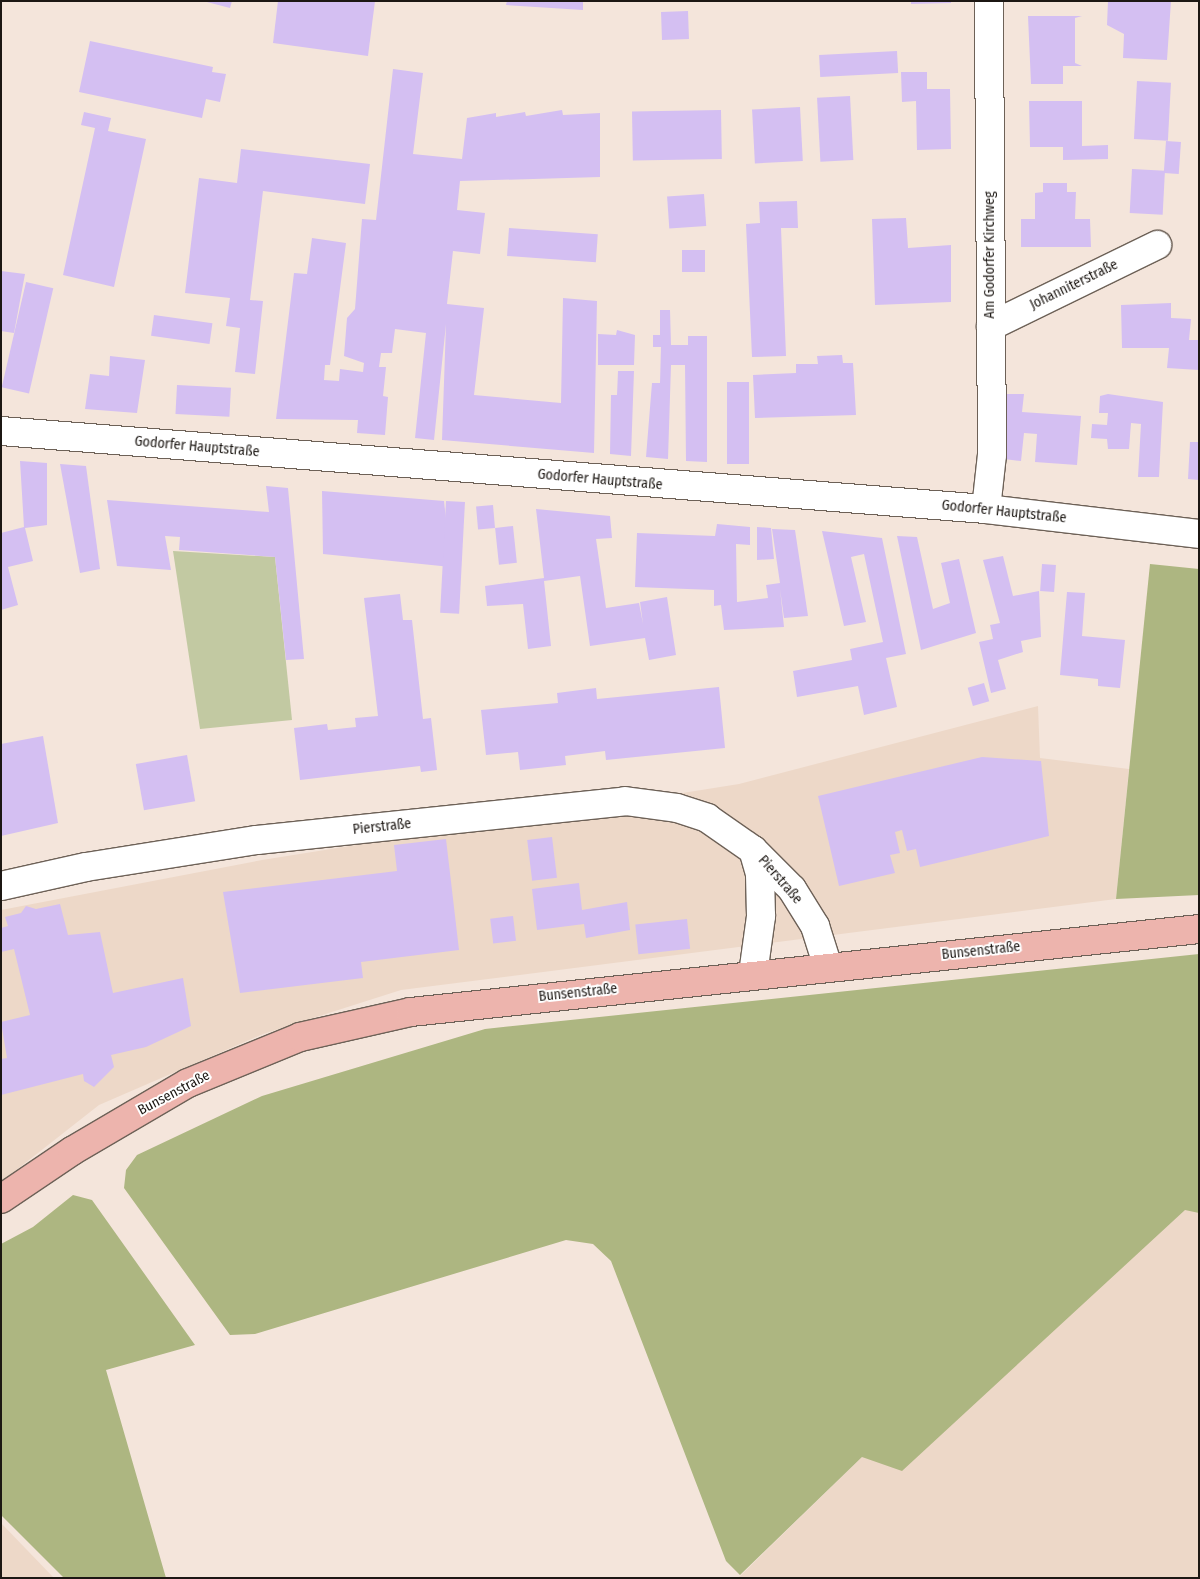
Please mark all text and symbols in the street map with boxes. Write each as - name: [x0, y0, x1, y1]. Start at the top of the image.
- street label: Am Godorfer Kirchweg: [982, 191, 998, 319]
- street label: Johanniterstraße: [1027, 256, 1121, 314]
- street label: Godorfer Hauptstraße: [134, 433, 260, 461]
- street label: Godorfer Hauptstraße: [537, 466, 663, 494]
- street label: Godorfer Hauptstraße: [941, 497, 1067, 527]
- street label: Pierstraße: [352, 816, 412, 838]
- street label: Pierstraße: [754, 852, 806, 908]
- street label: Bunsenstraße: [941, 939, 1021, 963]
- street label: Bunsenstraße: [538, 981, 618, 1005]
- street label: Bunsenstraße: [135, 1067, 213, 1119]

